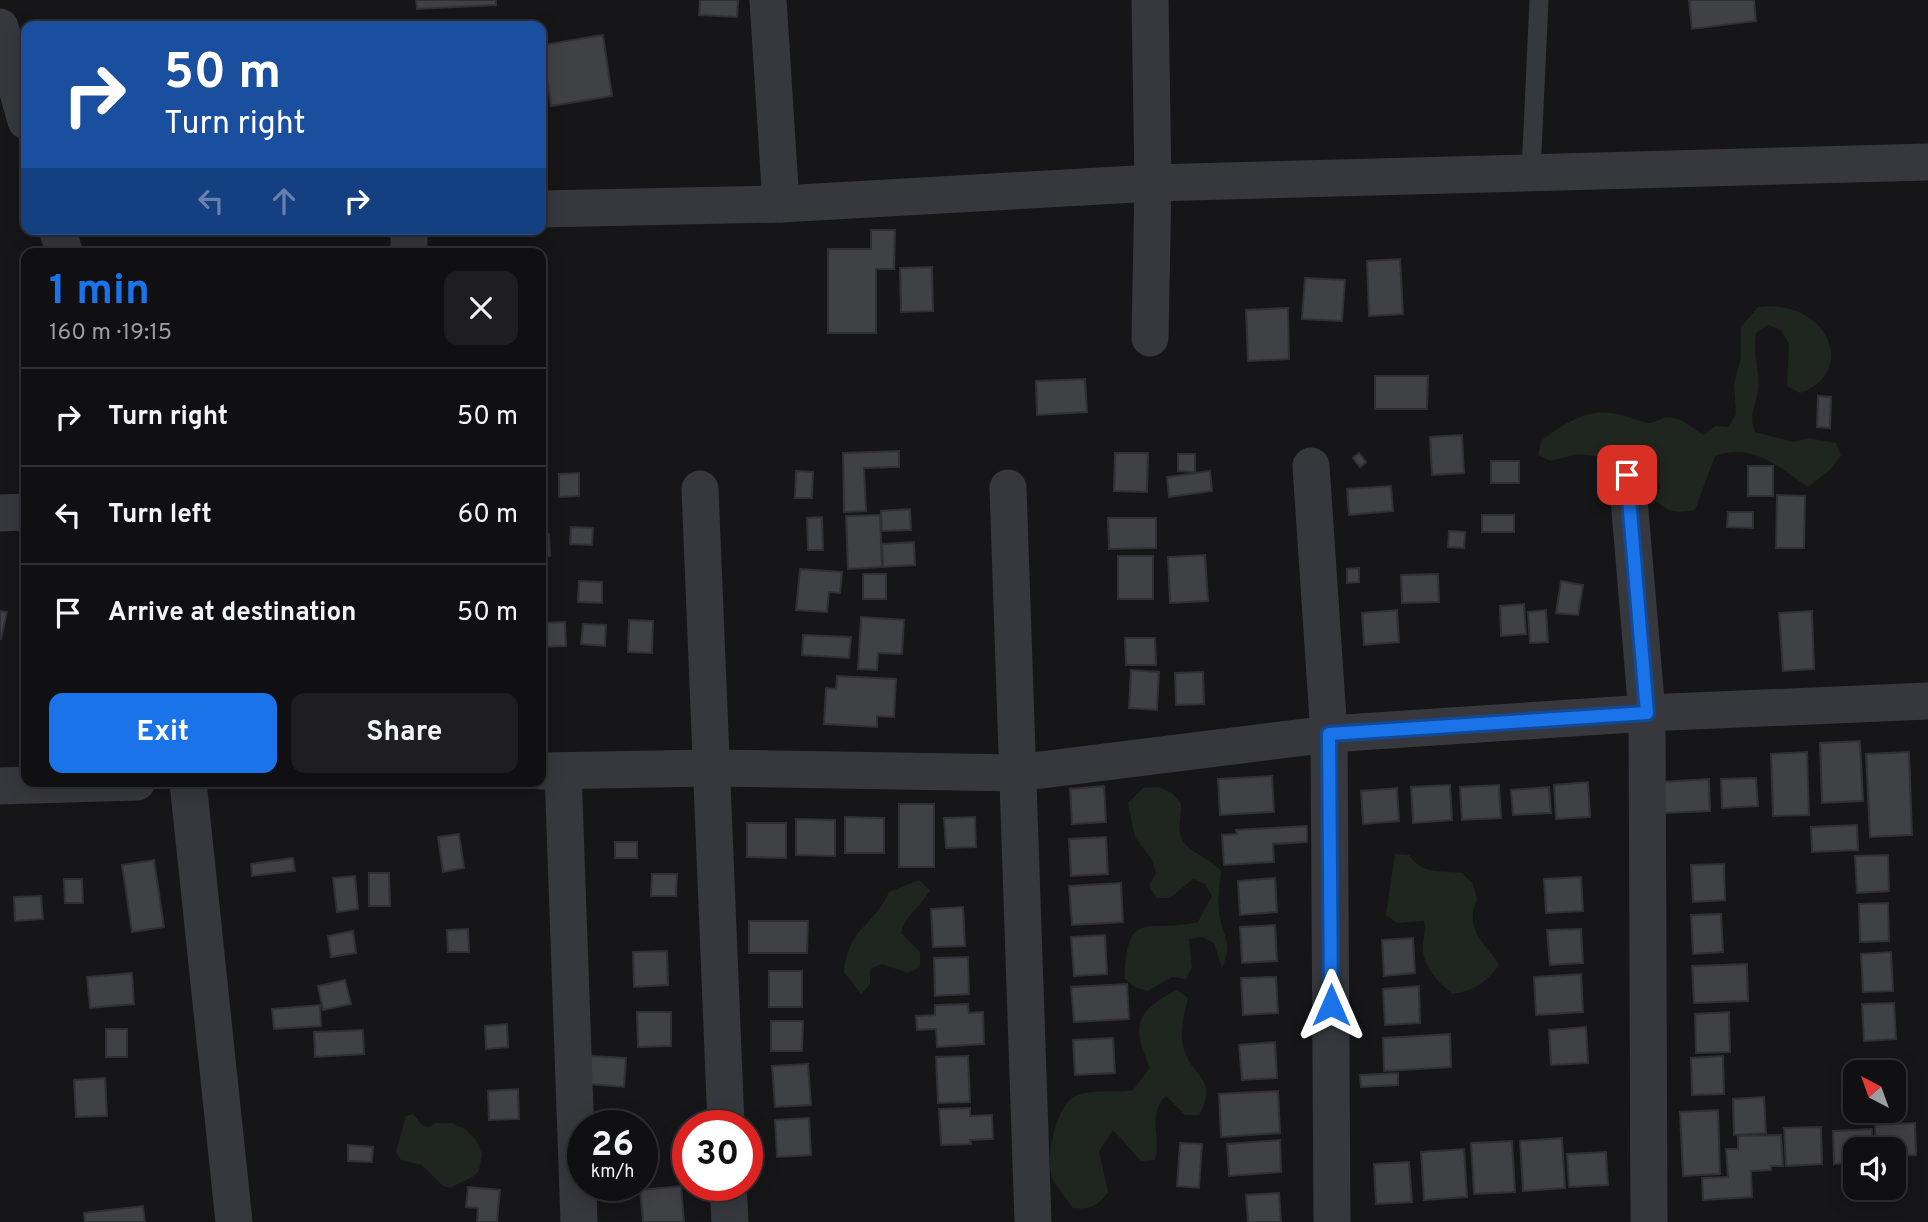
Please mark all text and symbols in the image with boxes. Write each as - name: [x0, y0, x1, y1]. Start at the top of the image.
- text: 50 m: [164, 44, 281, 106]
- icon: right: [49, 49, 140, 140]
- text: Turn right: [164, 105, 306, 145]
- icon: left: [192, 182, 230, 220]
- icon: ahead: [265, 182, 303, 220]
- icon: right: [338, 182, 376, 220]
- text: 1 min: [49, 266, 150, 319]
- button: close: [444, 271, 518, 345]
- text: 160 m · 19:15: [49, 319, 172, 348]
- icon: right: [49, 398, 87, 436]
- text: Turn right: [108, 401, 228, 434]
- text: 50 m: [457, 401, 518, 434]
- pin: [1597, 445, 1657, 505]
- icon: arrive: [1608, 456, 1646, 494]
- icon: left: [49, 496, 87, 534]
- text: Turn left: [108, 499, 212, 532]
- text: 60 m: [458, 499, 518, 532]
- icon: arrive: [49, 594, 87, 632]
- text: Arrive at destination: [108, 597, 356, 630]
- text: 50 m: [457, 597, 518, 630]
- button: Exit: [49, 693, 277, 773]
- button: Share: [291, 693, 518, 773]
- position arrow: [1294, 968, 1368, 1042]
- north arrow: [1843, 1060, 1906, 1124]
- map controls: [1843, 1060, 1906, 1200]
- speed limit sign: 30: [672, 1110, 763, 1201]
- text: 26: [591, 1124, 634, 1168]
- button: sound: [1843, 1137, 1906, 1200]
- text: km/h: [591, 1161, 634, 1184]

